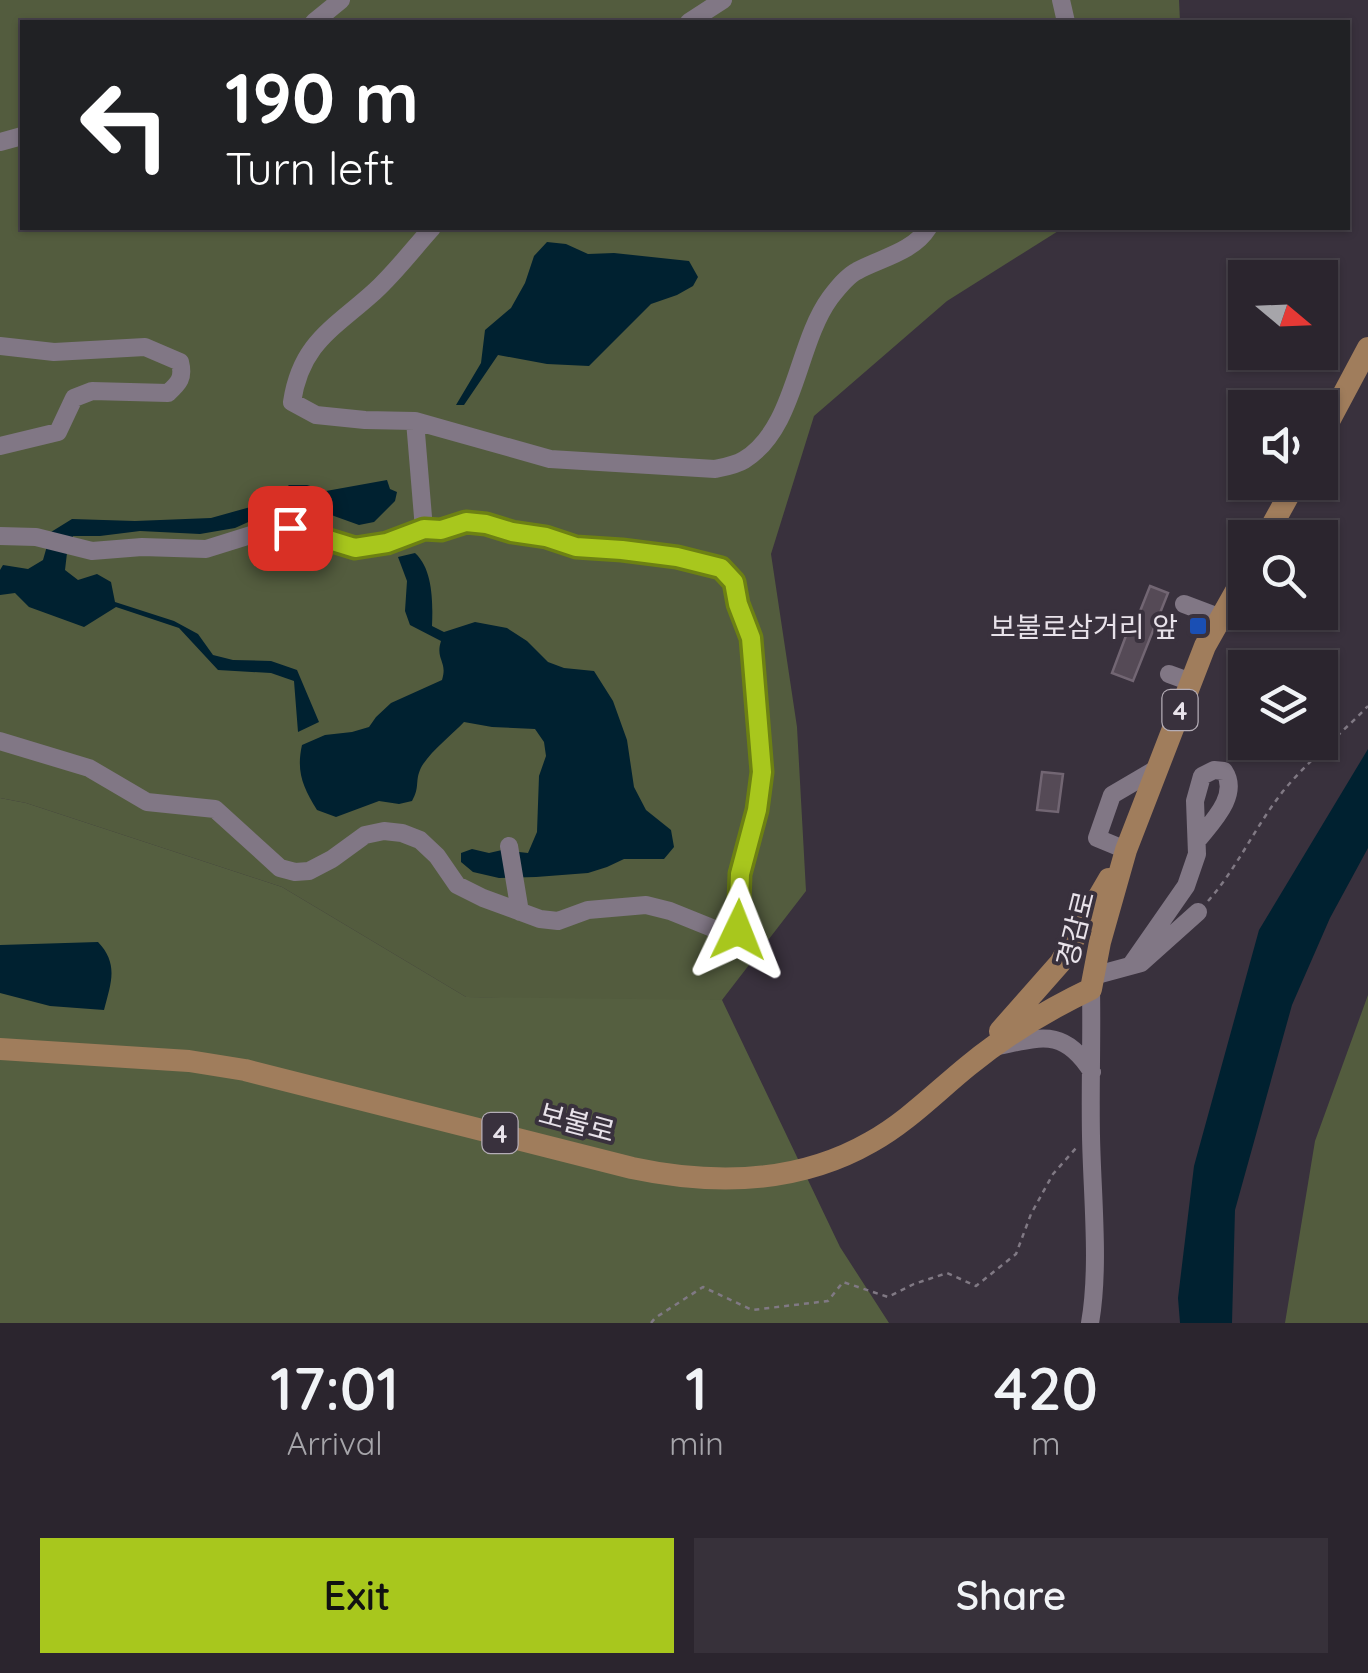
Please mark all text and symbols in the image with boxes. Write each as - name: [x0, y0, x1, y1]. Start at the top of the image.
- text: 190 m: [225, 53, 419, 141]
- icon: left: [60, 60, 190, 190]
- text: Turn left: [225, 140, 395, 196]
- north arrow: [1228, 260, 1338, 370]
- map controls: [1228, 260, 1338, 760]
- button: sound: [1228, 390, 1338, 500]
- pin: [248, 486, 333, 571]
- icon: arrive: [263, 501, 318, 556]
- button: search: [1228, 520, 1338, 630]
- place label: 보불로삼거리 앞: [990, 609, 1178, 644]
- marker: 보불로삼거리 앞: [1187, 615, 1209, 637]
- button: layers: [1228, 650, 1338, 760]
- road number: 4: [1162, 690, 1198, 730]
- position arrow: [686, 878, 790, 982]
- street label: 경감로: [1049, 887, 1101, 971]
- street label: 보불로: [535, 1095, 619, 1149]
- road number: 4: [482, 1113, 518, 1153]
- text: 17:01: [270, 1350, 399, 1425]
- text: 1: [685, 1350, 708, 1425]
- text: 420: [994, 1350, 1098, 1425]
- text: Arrival: [287, 1423, 383, 1463]
- text: min: [669, 1423, 724, 1463]
- text: m: [1031, 1423, 1060, 1463]
- button: Exit: [40, 1538, 674, 1653]
- button: Share: [694, 1538, 1328, 1653]

